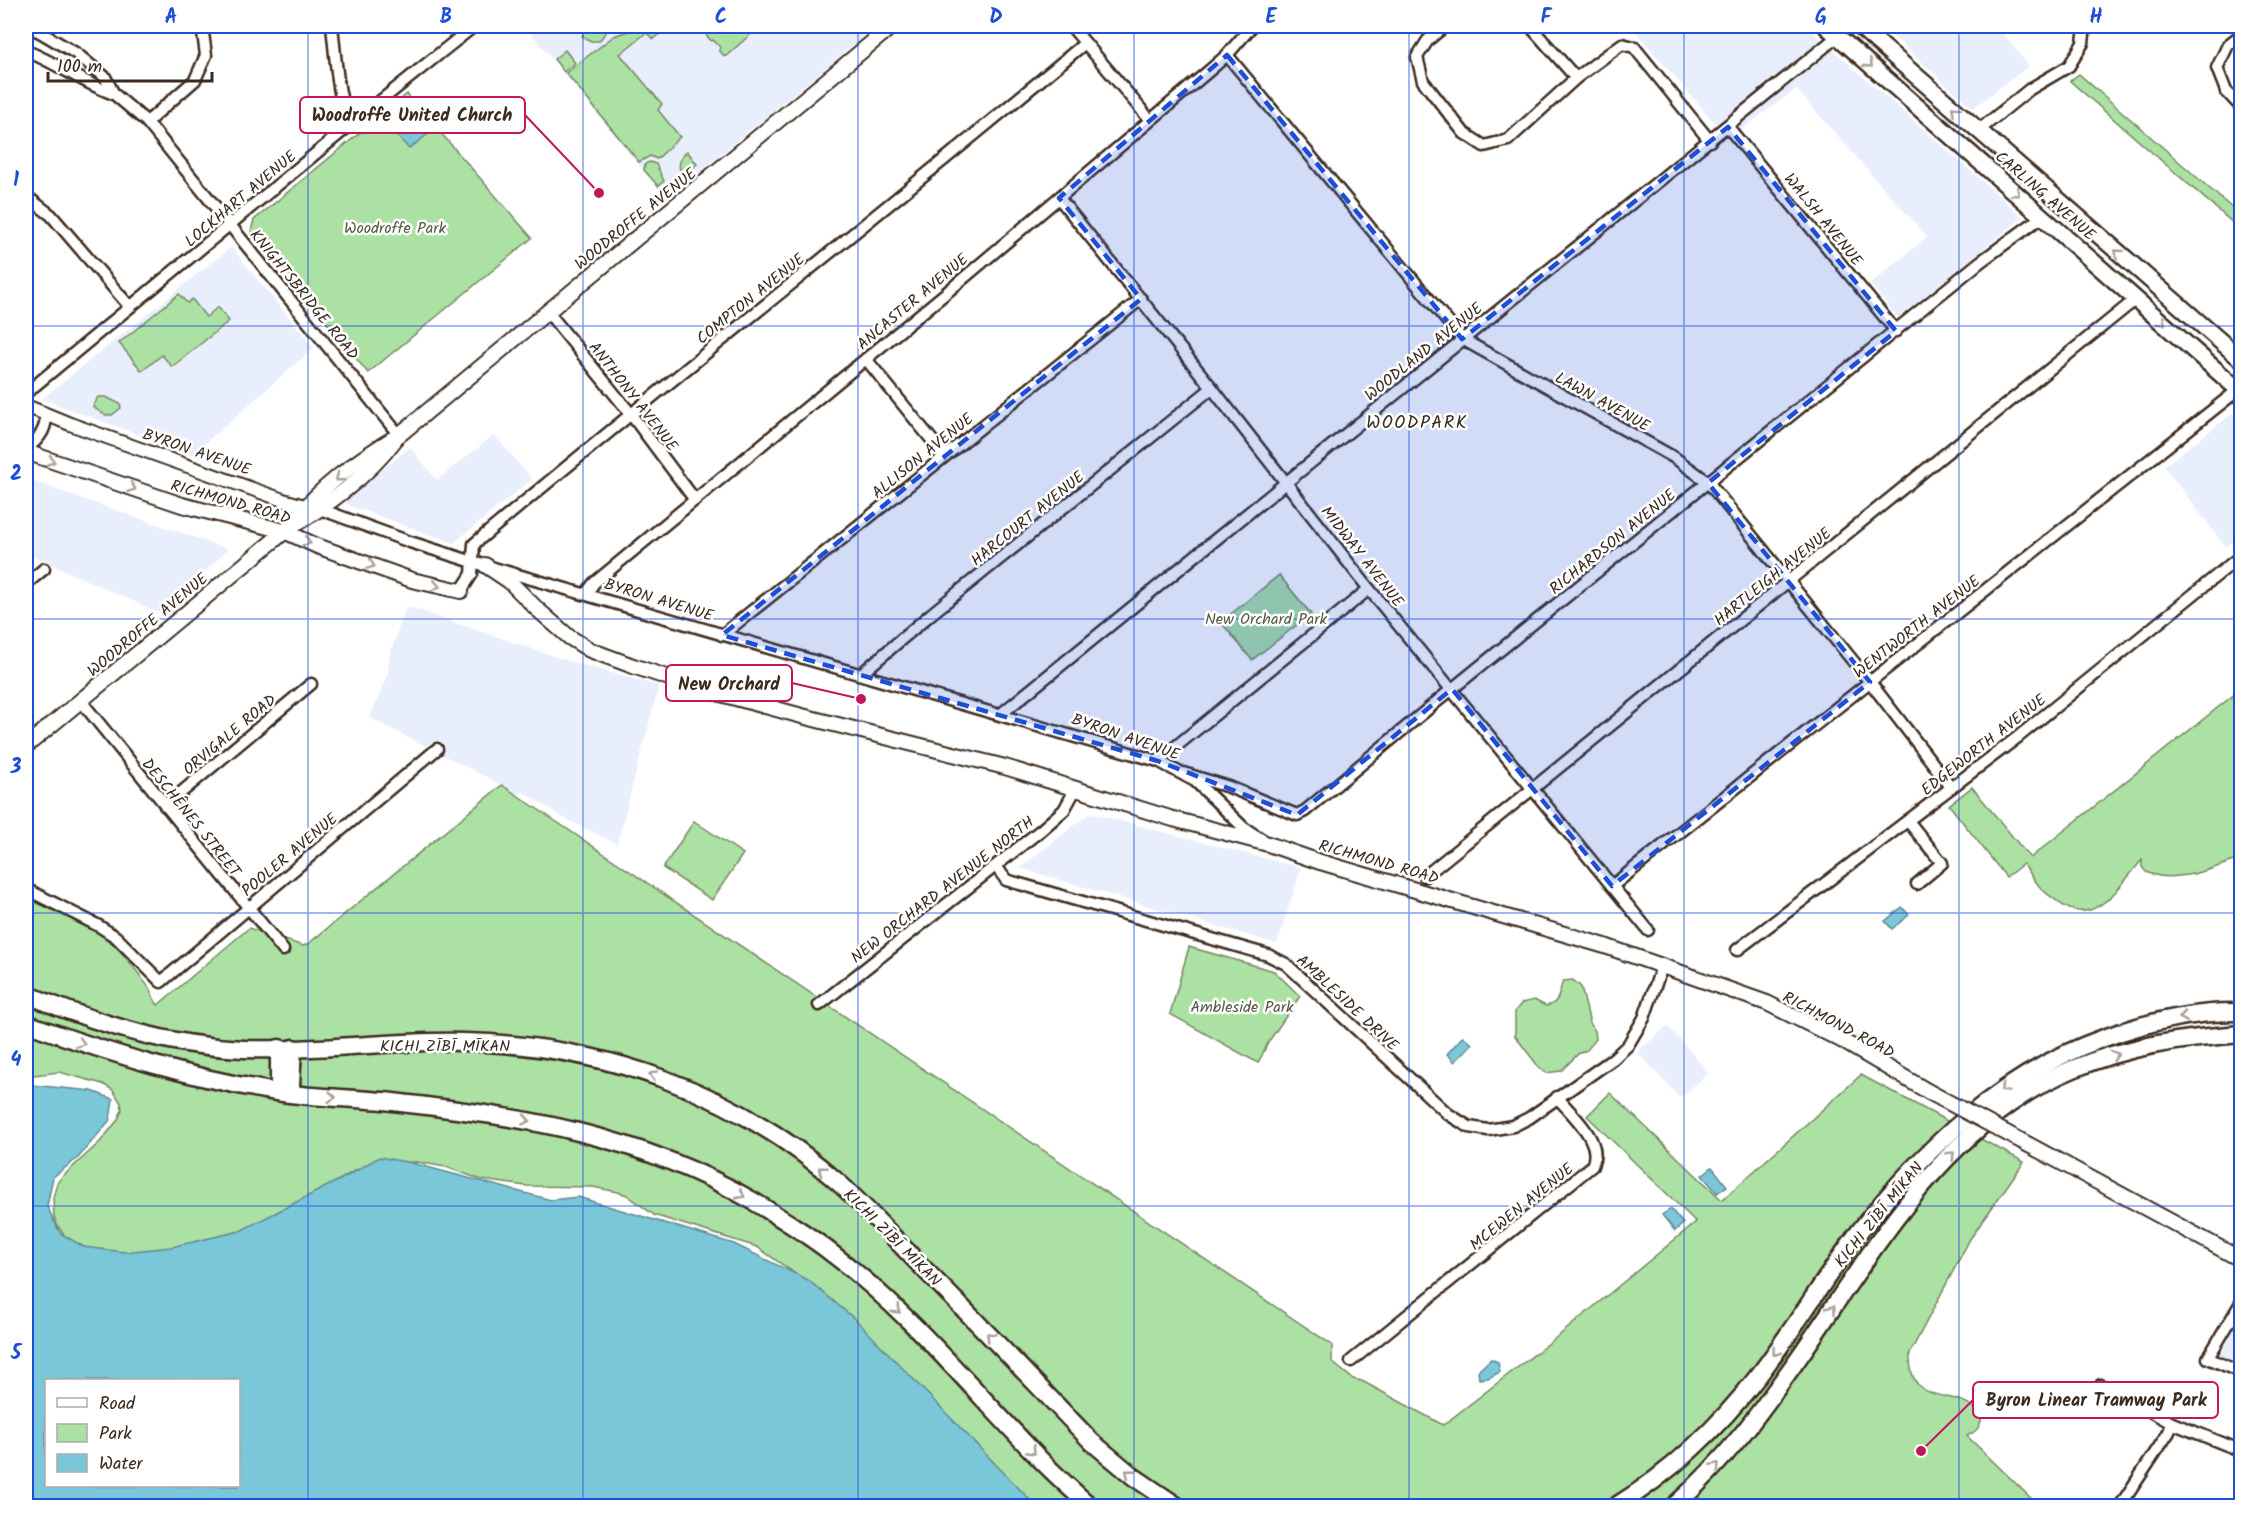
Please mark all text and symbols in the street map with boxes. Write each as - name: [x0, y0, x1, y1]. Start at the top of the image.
- text: A: [165, 2, 177, 34]
- text: B: [440, 2, 452, 34]
- text: C: [715, 2, 727, 34]
- text: D: [989, 2, 1003, 34]
- text: E: [1265, 2, 1277, 34]
- text: F: [1541, 2, 1553, 34]
- text: G: [1815, 2, 1827, 34]
- text: H: [2089, 2, 2103, 34]
- scale bar: [48, 45, 212, 83]
- text: 100 m: [57, 53, 102, 82]
- one-way arrow: [1863, 57, 1873, 68]
- callout: Woodroffe United Church: [300, 97, 525, 133]
- text: Woodroffe United Church: [312, 102, 512, 131]
- one-way arrow: [1951, 106, 1962, 117]
- street label: LOCKHART AVENUE: [179, 144, 303, 254]
- street label: CARLING AVENUE: [1989, 145, 2102, 248]
- street label: WOODROFFE AVENUE: [569, 161, 703, 277]
- text: 1: [13, 165, 19, 197]
- street label: WALSH AVENUE: [1777, 168, 1869, 273]
- one-way arrow: [2009, 186, 2020, 197]
- park label: Woodroffe Park: [344, 216, 447, 241]
- street label: KNIGHTSBRIDGE ROAD: [243, 224, 365, 366]
- street label: COMPTON AVENUE: [691, 247, 811, 351]
- street label: ANCASTER AVENUE: [852, 247, 975, 357]
- one-way arrow: [2114, 249, 2125, 260]
- street label: WOODLAND AVENUE: [1359, 296, 1489, 408]
- one-way arrow: [2155, 315, 2166, 326]
- street label: ANTHONY AVENUE: [582, 337, 684, 458]
- street label: LAWN AVENUE: [1550, 366, 1655, 439]
- street label: ALLISON AVENUE: [866, 407, 980, 505]
- district label: WOODPARK: [1366, 409, 1468, 438]
- street label: BYRON AVENUE: [139, 422, 255, 483]
- one-way arrow: [45, 454, 56, 466]
- text: 2: [10, 459, 22, 491]
- street label: HARCOURT AVENUE: [966, 465, 1091, 573]
- one-way arrow: [335, 470, 346, 481]
- street label: RICHMOND ROAD: [168, 473, 294, 532]
- one-way arrow: [126, 480, 137, 493]
- street label: RICHARDSON AVENUE: [1544, 483, 1682, 601]
- street label: MIDWAY AVENUE: [1314, 501, 1410, 614]
- street label: HARTLEIGH AVENUE: [1708, 521, 1838, 633]
- one-way arrow: [301, 535, 312, 547]
- one-way arrow: [365, 558, 376, 571]
- street label: WOODROFFE AVENUE: [82, 566, 215, 683]
- street label: WENTWORTH AVENUE: [1848, 569, 1987, 685]
- street label: BYRON AVENUE: [601, 572, 717, 629]
- one-way arrow: [431, 578, 441, 591]
- park label: New Orchard Park: [1205, 607, 1328, 632]
- callout: New Orchard: [666, 665, 792, 701]
- text: New Orchard: [678, 671, 780, 700]
- street label: ORVIGALE ROAD: [178, 688, 282, 782]
- street label: EDGEWORTH AVENUE: [1916, 688, 2053, 802]
- street label: BYRON AVENUE: [1068, 707, 1184, 768]
- text: 3: [10, 752, 22, 784]
- street label: DESCHÊNES STREET: [135, 753, 248, 884]
- street label: POOLER AVENUE: [236, 807, 344, 903]
- street label: NEW ORCHARD AVENUE NORTH: [846, 810, 1040, 970]
- street label: RICHMOND ROAD: [1316, 833, 1442, 892]
- street label: AMBLESIDE DRIVE: [1290, 949, 1404, 1058]
- street label: RICHMOND ROAD: [1778, 985, 1899, 1065]
- park label: Ambleside Park: [1190, 995, 1294, 1020]
- one-way arrow: [2179, 1011, 2188, 1023]
- street label: KICHI ZĪBĪ MĪKAN: [380, 1034, 510, 1059]
- one-way arrow: [75, 1035, 86, 1048]
- text: 4: [11, 1045, 22, 1077]
- one-way arrow: [2110, 1049, 2120, 1062]
- one-way arrow: [648, 1069, 658, 1082]
- one-way arrow: [1999, 1082, 2010, 1093]
- one-way arrow: [328, 1090, 337, 1103]
- one-way arrow: [521, 1113, 530, 1125]
- one-way arrow: [1944, 1151, 1954, 1162]
- street label: KICHI ZĪBĪ MĪKAN: [1828, 1156, 1930, 1273]
- street label: MCEWEN AVENUE: [1464, 1157, 1580, 1257]
- one-way arrow: [817, 1166, 828, 1177]
- street label: KICHI ZĪBĪ MĪKAN: [837, 1183, 947, 1293]
- one-way arrow: [735, 1188, 745, 1199]
- one-way arrow: [890, 1303, 901, 1314]
- one-way arrow: [1825, 1305, 1836, 1316]
- one-way arrow: [987, 1333, 998, 1344]
- text: 5: [10, 1338, 23, 1370]
- one-way arrow: [1772, 1346, 1783, 1357]
- legend: [45, 1379, 240, 1487]
- callout: Byron Linear Tramway Park: [1973, 1382, 2218, 1418]
- text: Byron Linear Tramway Park: [1985, 1387, 2208, 1416]
- text: Road: [99, 1390, 136, 1419]
- text: Park: [99, 1420, 132, 1449]
- one-way arrow: [1025, 1445, 1036, 1455]
- text: Water: [99, 1450, 144, 1479]
- one-way arrow: [1709, 1462, 1720, 1472]
- one-way arrow: [1125, 1469, 1136, 1480]

